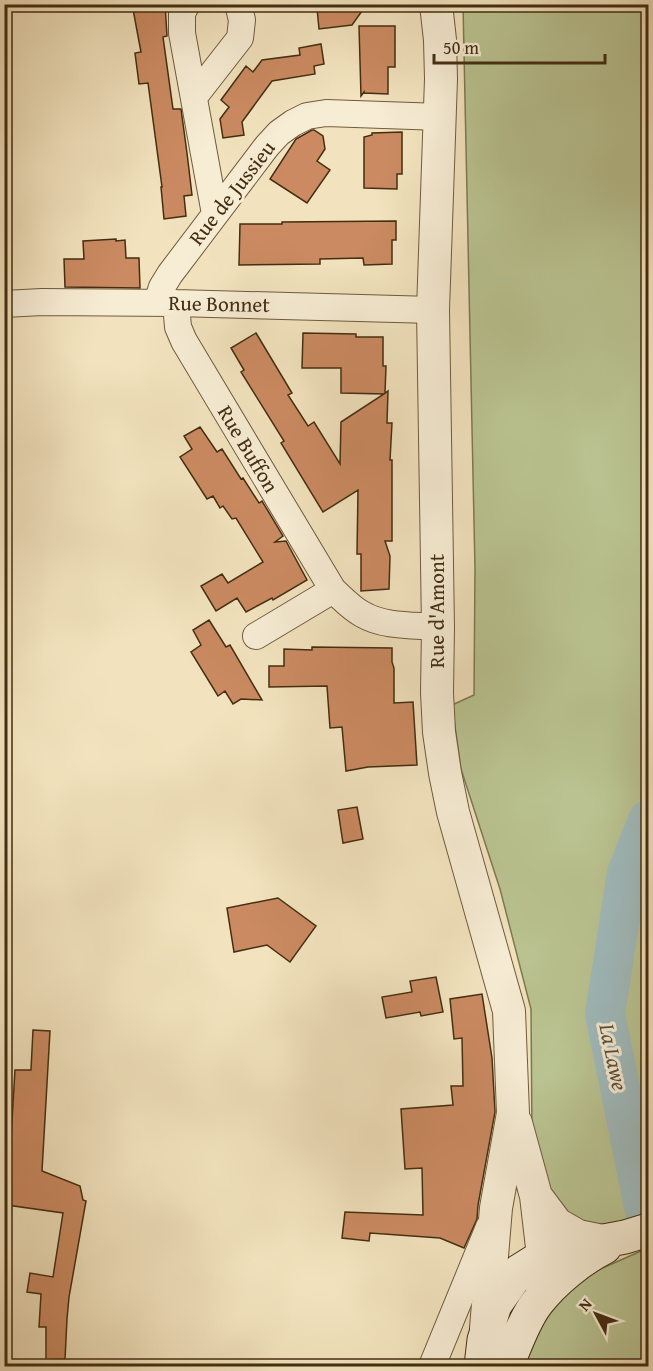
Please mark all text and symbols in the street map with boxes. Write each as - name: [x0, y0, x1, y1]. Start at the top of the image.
- scale bar: [434, 27, 605, 65]
- text: 50 m: [443, 34, 479, 61]
- street label: Rue de Jussieu: [181, 133, 283, 252]
- street label: Rue Bonnet: [168, 287, 271, 320]
- street label: Rue Buffon: [210, 399, 287, 499]
- street label: Rue d'Amont: [421, 553, 452, 668]
- water label: La Lawe: [591, 1020, 637, 1094]
- north arrow: [566, 1284, 626, 1344]
- text: N: [572, 1292, 597, 1316]

